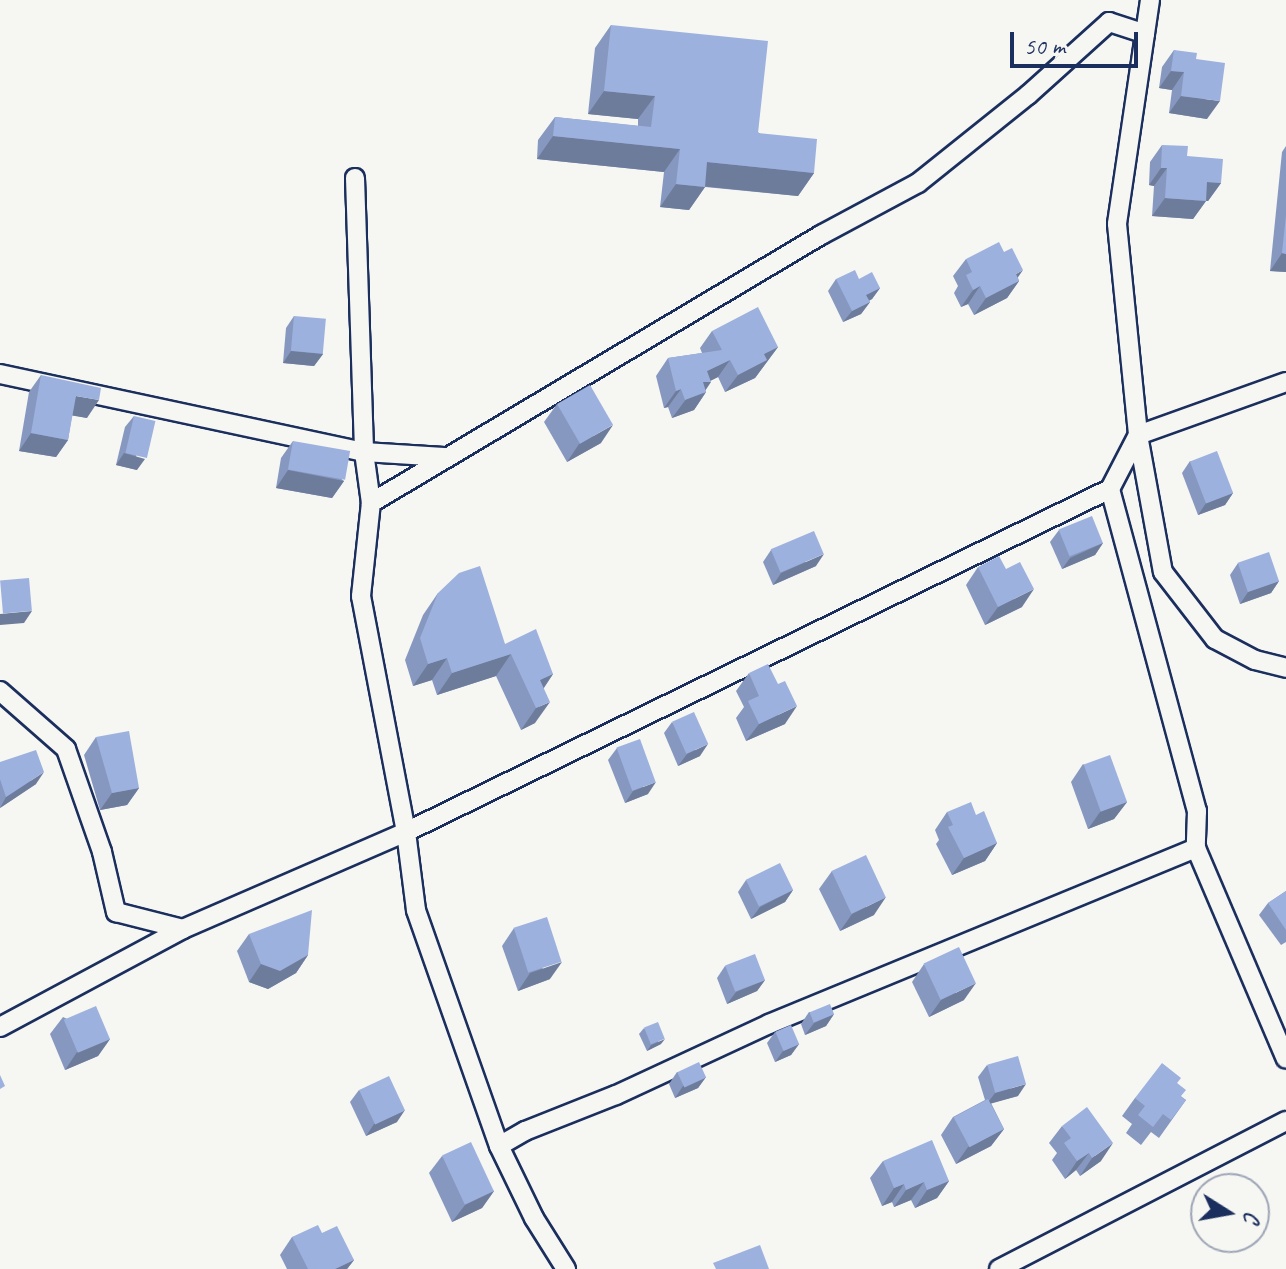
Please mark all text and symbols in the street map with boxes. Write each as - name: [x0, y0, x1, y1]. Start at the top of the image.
- scale bar: [1014, 16, 1142, 66]
- text: 50 m: [1024, 31, 1065, 61]
- north arrow: [1190, 1173, 1270, 1253]
- text: С: [1237, 1209, 1266, 1225]

